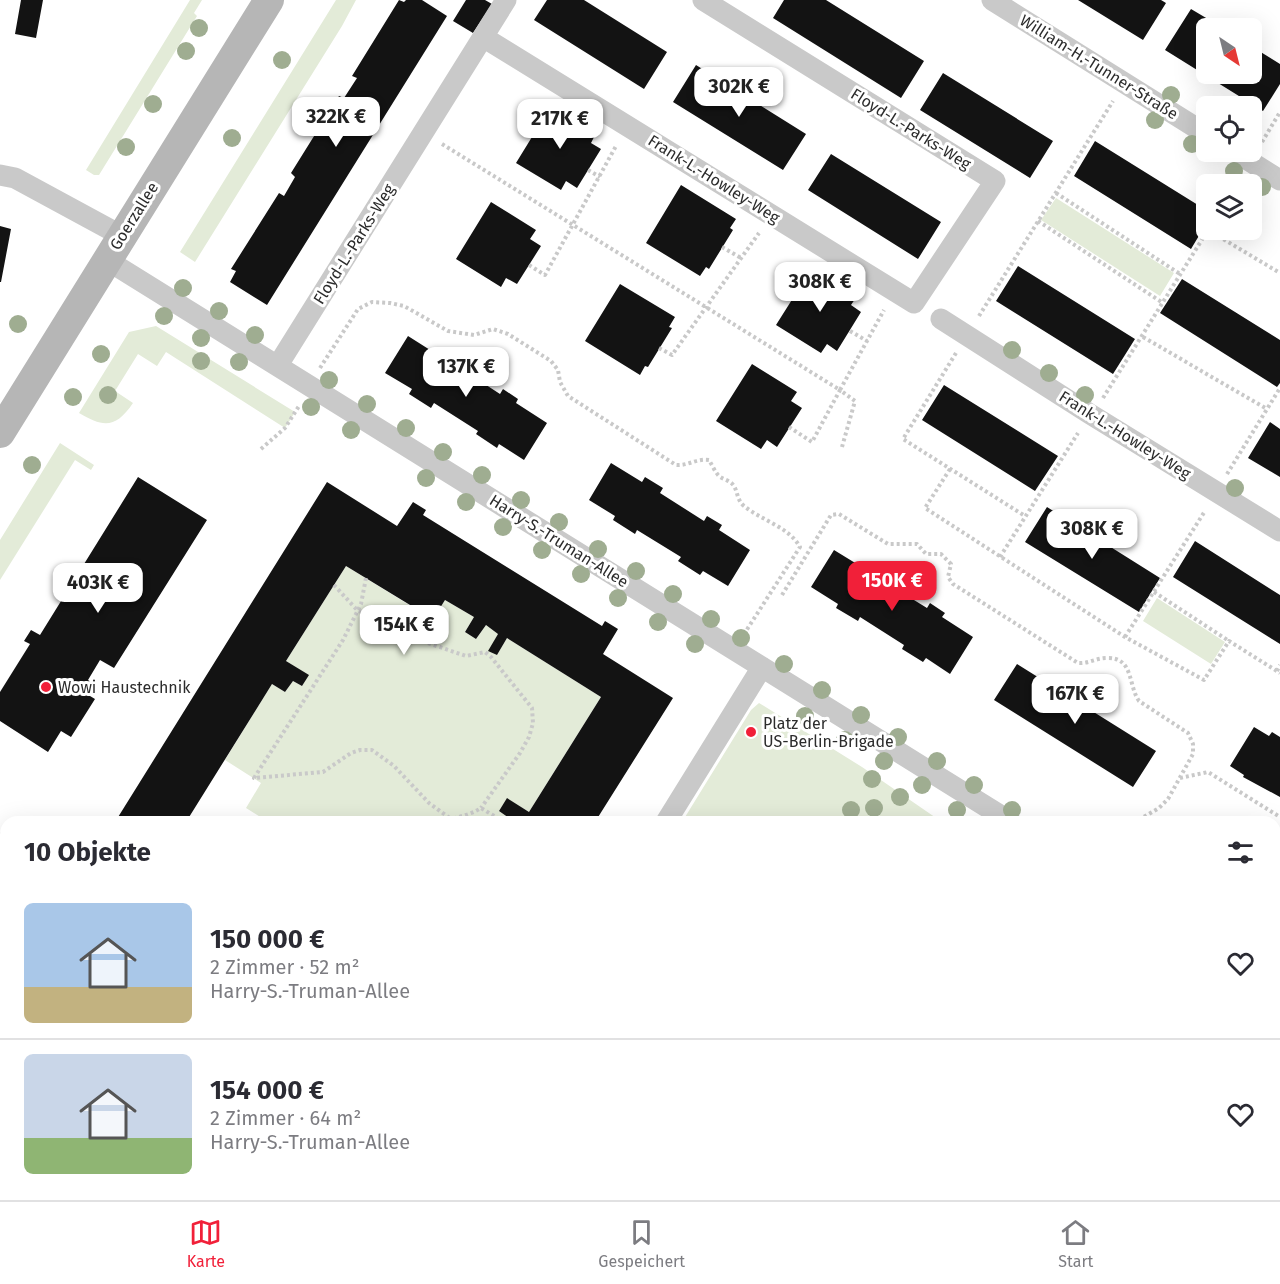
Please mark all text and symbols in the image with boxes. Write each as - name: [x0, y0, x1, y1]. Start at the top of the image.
- street label: William-H.-Tunner-Straße: [1016, 10, 1182, 124]
- north arrow: [1196, 18, 1262, 84]
- map controls: [1196, 18, 1262, 240]
- pin: 302K €: [690, 67, 788, 118]
- text: 302K €: [708, 74, 770, 98]
- street label: Floyd-L.-Parks-Weg: [847, 84, 975, 174]
- button: locate: [1196, 96, 1262, 162]
- pin: 322K €: [287, 97, 385, 148]
- pin: 217K €: [511, 99, 609, 150]
- text: 322K €: [306, 104, 366, 128]
- text: 217K €: [531, 106, 589, 130]
- street label: Frank-L.-Howley-Weg: [645, 131, 784, 228]
- button: layers: [1196, 174, 1262, 240]
- street label: Goerzallee: [106, 179, 162, 253]
- street label: Floyd-L.-Parks-Weg: [309, 180, 399, 308]
- pin: 308K €: [771, 262, 869, 313]
- text: 308K €: [789, 269, 851, 293]
- pin: 137K €: [417, 347, 515, 398]
- text: 137K €: [437, 354, 495, 378]
- street label: Frank-L.-Howley-Weg: [1056, 387, 1195, 484]
- street label: Harry-S.-Truman-Allee: [486, 491, 632, 591]
- pin: 308K €: [1043, 509, 1141, 560]
- text: 308K €: [1061, 516, 1123, 540]
- pin: 150K €: [843, 561, 941, 612]
- pin: 403K €: [49, 563, 147, 614]
- text: 150K €: [862, 568, 922, 592]
- text: 403K €: [67, 570, 129, 594]
- pin: 154K €: [355, 605, 453, 656]
- text: 154K €: [374, 612, 434, 636]
- pin: 167K €: [1026, 674, 1124, 725]
- place label: Wowi Haustechnik: [58, 678, 191, 697]
- marker: Wowi Haustechnik: [39, 680, 53, 694]
- text: 167K €: [1046, 681, 1104, 705]
- place label: Platz der US-Berlin-Brigade: [763, 714, 894, 751]
- marker: Platz der US-Berlin-Brigade: [744, 725, 758, 739]
- icon: filters: [1224, 836, 1257, 869]
- text: 10 Objekte: [24, 837, 151, 868]
- text: 150 000 €: [210, 924, 325, 955]
- icon: home: [72, 927, 144, 999]
- icon: heart: [1224, 947, 1257, 980]
- text: 2 Zimmer · 52 m²: [210, 955, 360, 979]
- text: Harry-S.-Truman-Allee: [210, 979, 410, 1003]
- text: 154 000 €: [210, 1075, 324, 1106]
- icon: home: [72, 1078, 144, 1150]
- icon: heart: [1224, 1098, 1257, 1131]
- text: 2 Zimmer · 64 m²: [210, 1106, 361, 1130]
- text: Harry-S.-Truman-Allee: [210, 1130, 410, 1154]
- tab: Karte: [187, 1216, 225, 1271]
- tab: Gespeichert: [598, 1216, 685, 1271]
- tab: Start: [1058, 1216, 1093, 1271]

